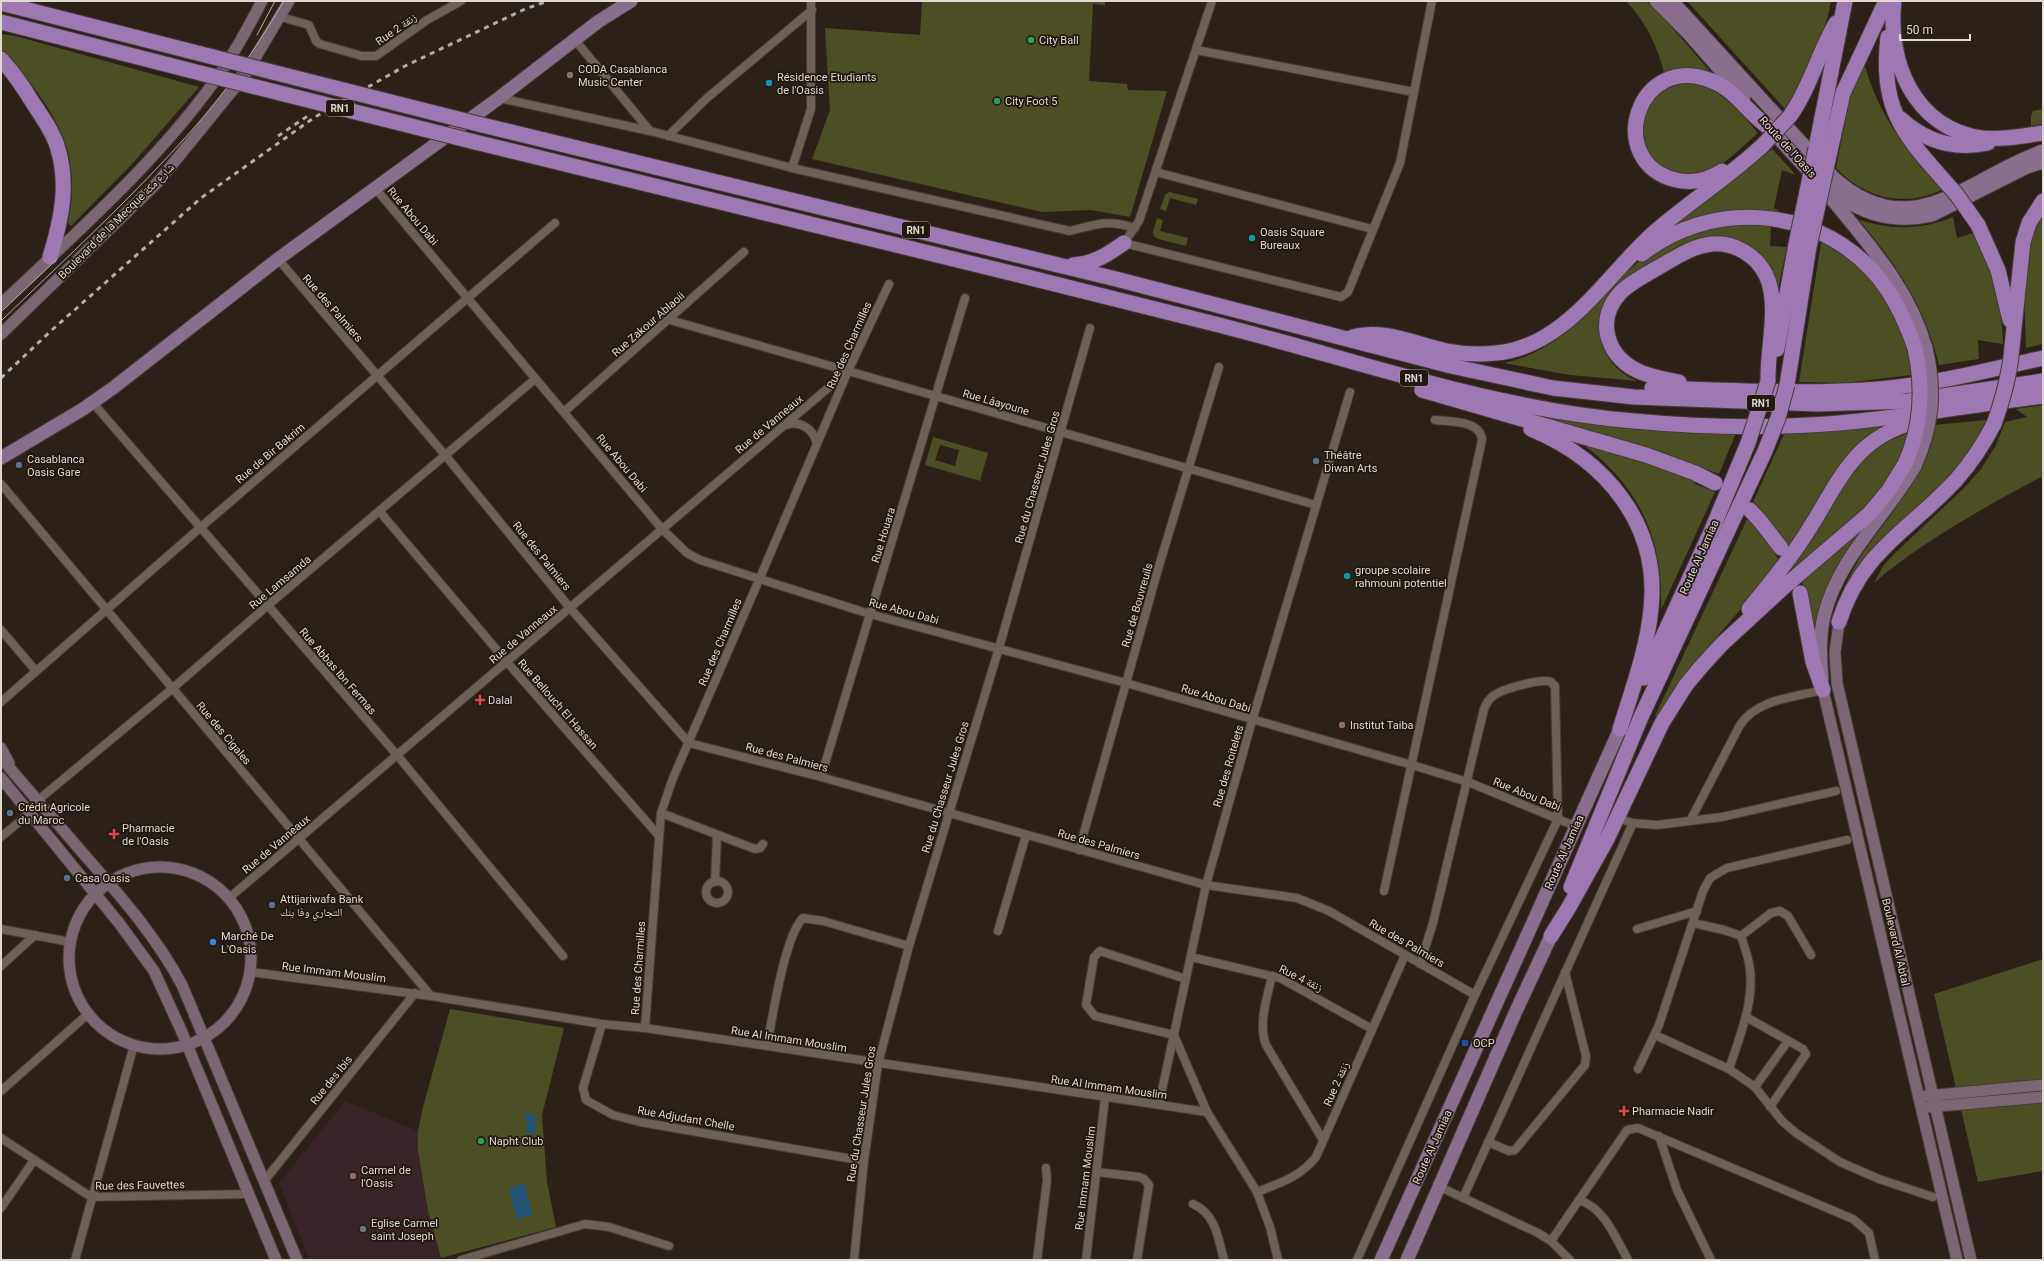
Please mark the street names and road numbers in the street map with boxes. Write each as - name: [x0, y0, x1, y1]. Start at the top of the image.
- street label: Rue 2 زنقة: [373, 11, 419, 48]
- road number: RN1: [326, 100, 354, 116]
- street label: Route de l'Oasis: [1757, 114, 1819, 181]
- street label: Boulevard de la Mecque شارع مكة: [56, 161, 177, 282]
- street label: Rue Abou Dabi: [385, 185, 441, 248]
- road number: RN1: [902, 222, 930, 238]
- street label: Rue des Palmiers: [300, 272, 366, 345]
- street label: Rue Zakour Ablaoii: [609, 289, 687, 359]
- street label: Rue des Charmilles: [824, 299, 875, 391]
- road number: RN1: [1400, 370, 1428, 386]
- street label: Rue Lâayoune: [961, 387, 1031, 418]
- street label: Rue de Vanneaux: [733, 392, 806, 456]
- road number: RN1: [1747, 395, 1775, 411]
- street label: Rue du Chasseur Jules Gros: [1012, 409, 1063, 545]
- street label: Rue de Bir Bakrim: [233, 421, 308, 486]
- street label: Rue Abou Dabi: [594, 432, 650, 495]
- street label: Rue Houara: [869, 506, 898, 564]
- street label: Route Al Jamiaa: [1677, 518, 1722, 596]
- street label: Rue des Palmiers: [510, 519, 574, 594]
- street label: Rue Lamsamda: [247, 553, 314, 612]
- street label: Rue de Bouvreuils: [1119, 561, 1156, 649]
- street label: Rue des Charmilles: [696, 596, 745, 688]
- street label: Rue Abou Dabi: [867, 596, 940, 627]
- street label: Rue de Vanneaux: [487, 602, 560, 666]
- street label: Rue Abbas Ibn Fermas: [297, 626, 379, 717]
- street label: Rue Bellouch El Hassan: [515, 657, 600, 752]
- street label: Rue Abou Dabi: [1180, 682, 1252, 715]
- street label: Rue des Cigales: [194, 699, 254, 768]
- street label: Rue du Chasseur Jules Gros: [919, 719, 972, 855]
- street label: Rue des Roitelets: [1211, 723, 1247, 809]
- street label: Rue des Palmiers: [744, 740, 830, 775]
- street label: Rue Abou Dabi: [1491, 775, 1563, 814]
- street label: Rue de Vanneaux: [240, 812, 313, 876]
- street label: Route Al Jamiaa: [1542, 813, 1587, 891]
- street label: Rue des Palmiers: [1056, 827, 1142, 863]
- street label: Boulevard Al Abtal: [1879, 897, 1912, 987]
- street label: Rue des Palmiers: [1367, 917, 1447, 970]
- street label: Rue des Charmilles: [629, 920, 648, 1015]
- street label: Rue Immam Mouslim: [281, 960, 387, 985]
- street label: Rue 4 زنقة: [1277, 962, 1325, 995]
- street label: Rue Al Immam Mouslim: [730, 1024, 848, 1055]
- street label: Rue du Chasseur Jules Gros: [844, 1045, 879, 1183]
- street label: Rue des Ibis: [308, 1053, 355, 1107]
- street label: Rue 2 زنقة: [1321, 1060, 1352, 1108]
- street label: Rue Al Immam Mouslim: [1050, 1073, 1168, 1102]
- street label: Rue Adjudant Chelle: [636, 1104, 736, 1133]
- street label: Route Al Jamiaa: [1410, 1108, 1455, 1186]
- street label: Rue Immam Mouslim: [1073, 1125, 1098, 1231]
- street label: Rue des Fauvettes: [95, 1178, 185, 1193]

